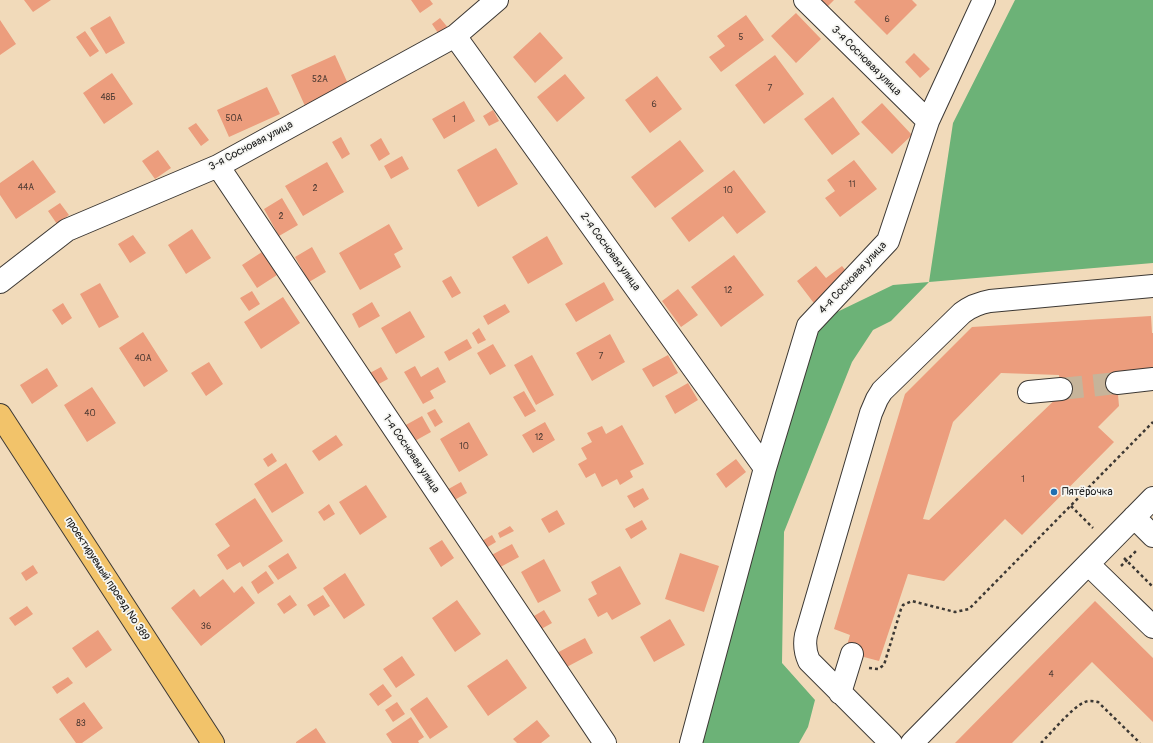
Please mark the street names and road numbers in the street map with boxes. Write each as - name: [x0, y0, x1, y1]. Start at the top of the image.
- street label: 3-я Сосновая улица: [828, 23, 904, 99]
- street label: 3-я Сосновая улица: [207, 118, 295, 174]
- street label: 2-я Сосновая улица: [577, 210, 643, 294]
- street label: 4-я Сосновая улица: [816, 239, 890, 317]
- street label: 1-я Сосновая улица: [380, 412, 442, 496]
- street label: проектируемый проезд № 389: [62, 515, 152, 643]

